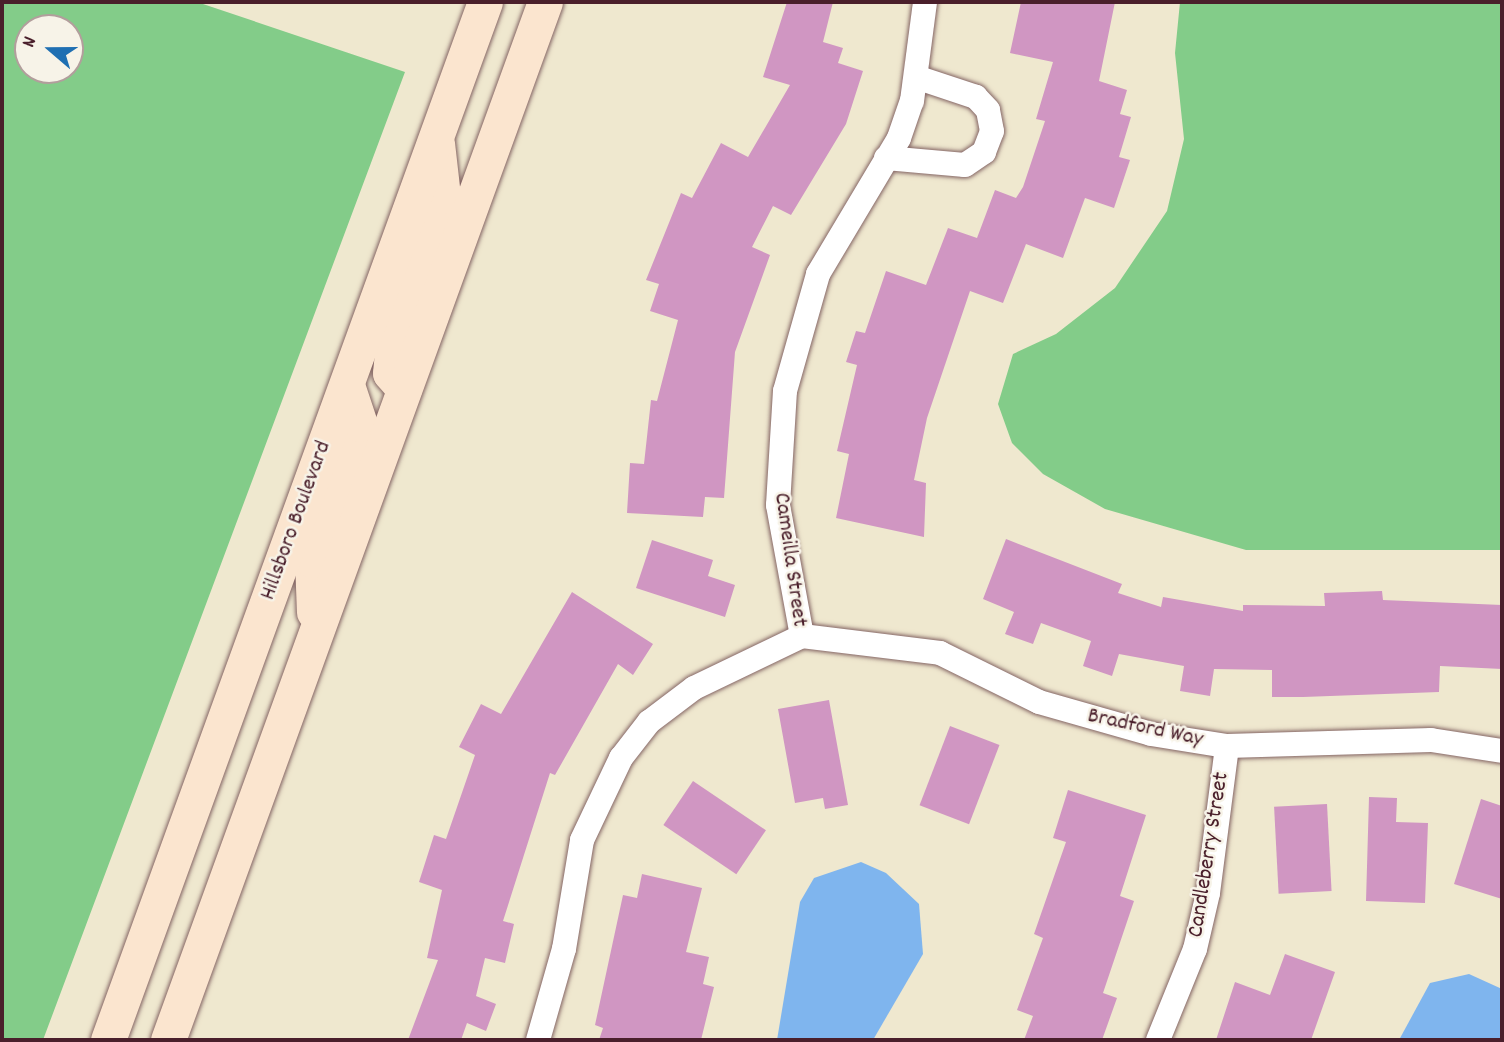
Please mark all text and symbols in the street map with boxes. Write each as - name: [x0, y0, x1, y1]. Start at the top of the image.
- north arrow: [14, 14, 84, 84]
- text: N: [16, 33, 45, 51]
- street label: Hillsboro Boulevard: [255, 438, 339, 604]
- street label: Cameilla Street: [766, 491, 812, 629]
- street label: Bradford Way: [1085, 703, 1205, 755]
- street label: Candleberry Street: [1183, 770, 1237, 940]

